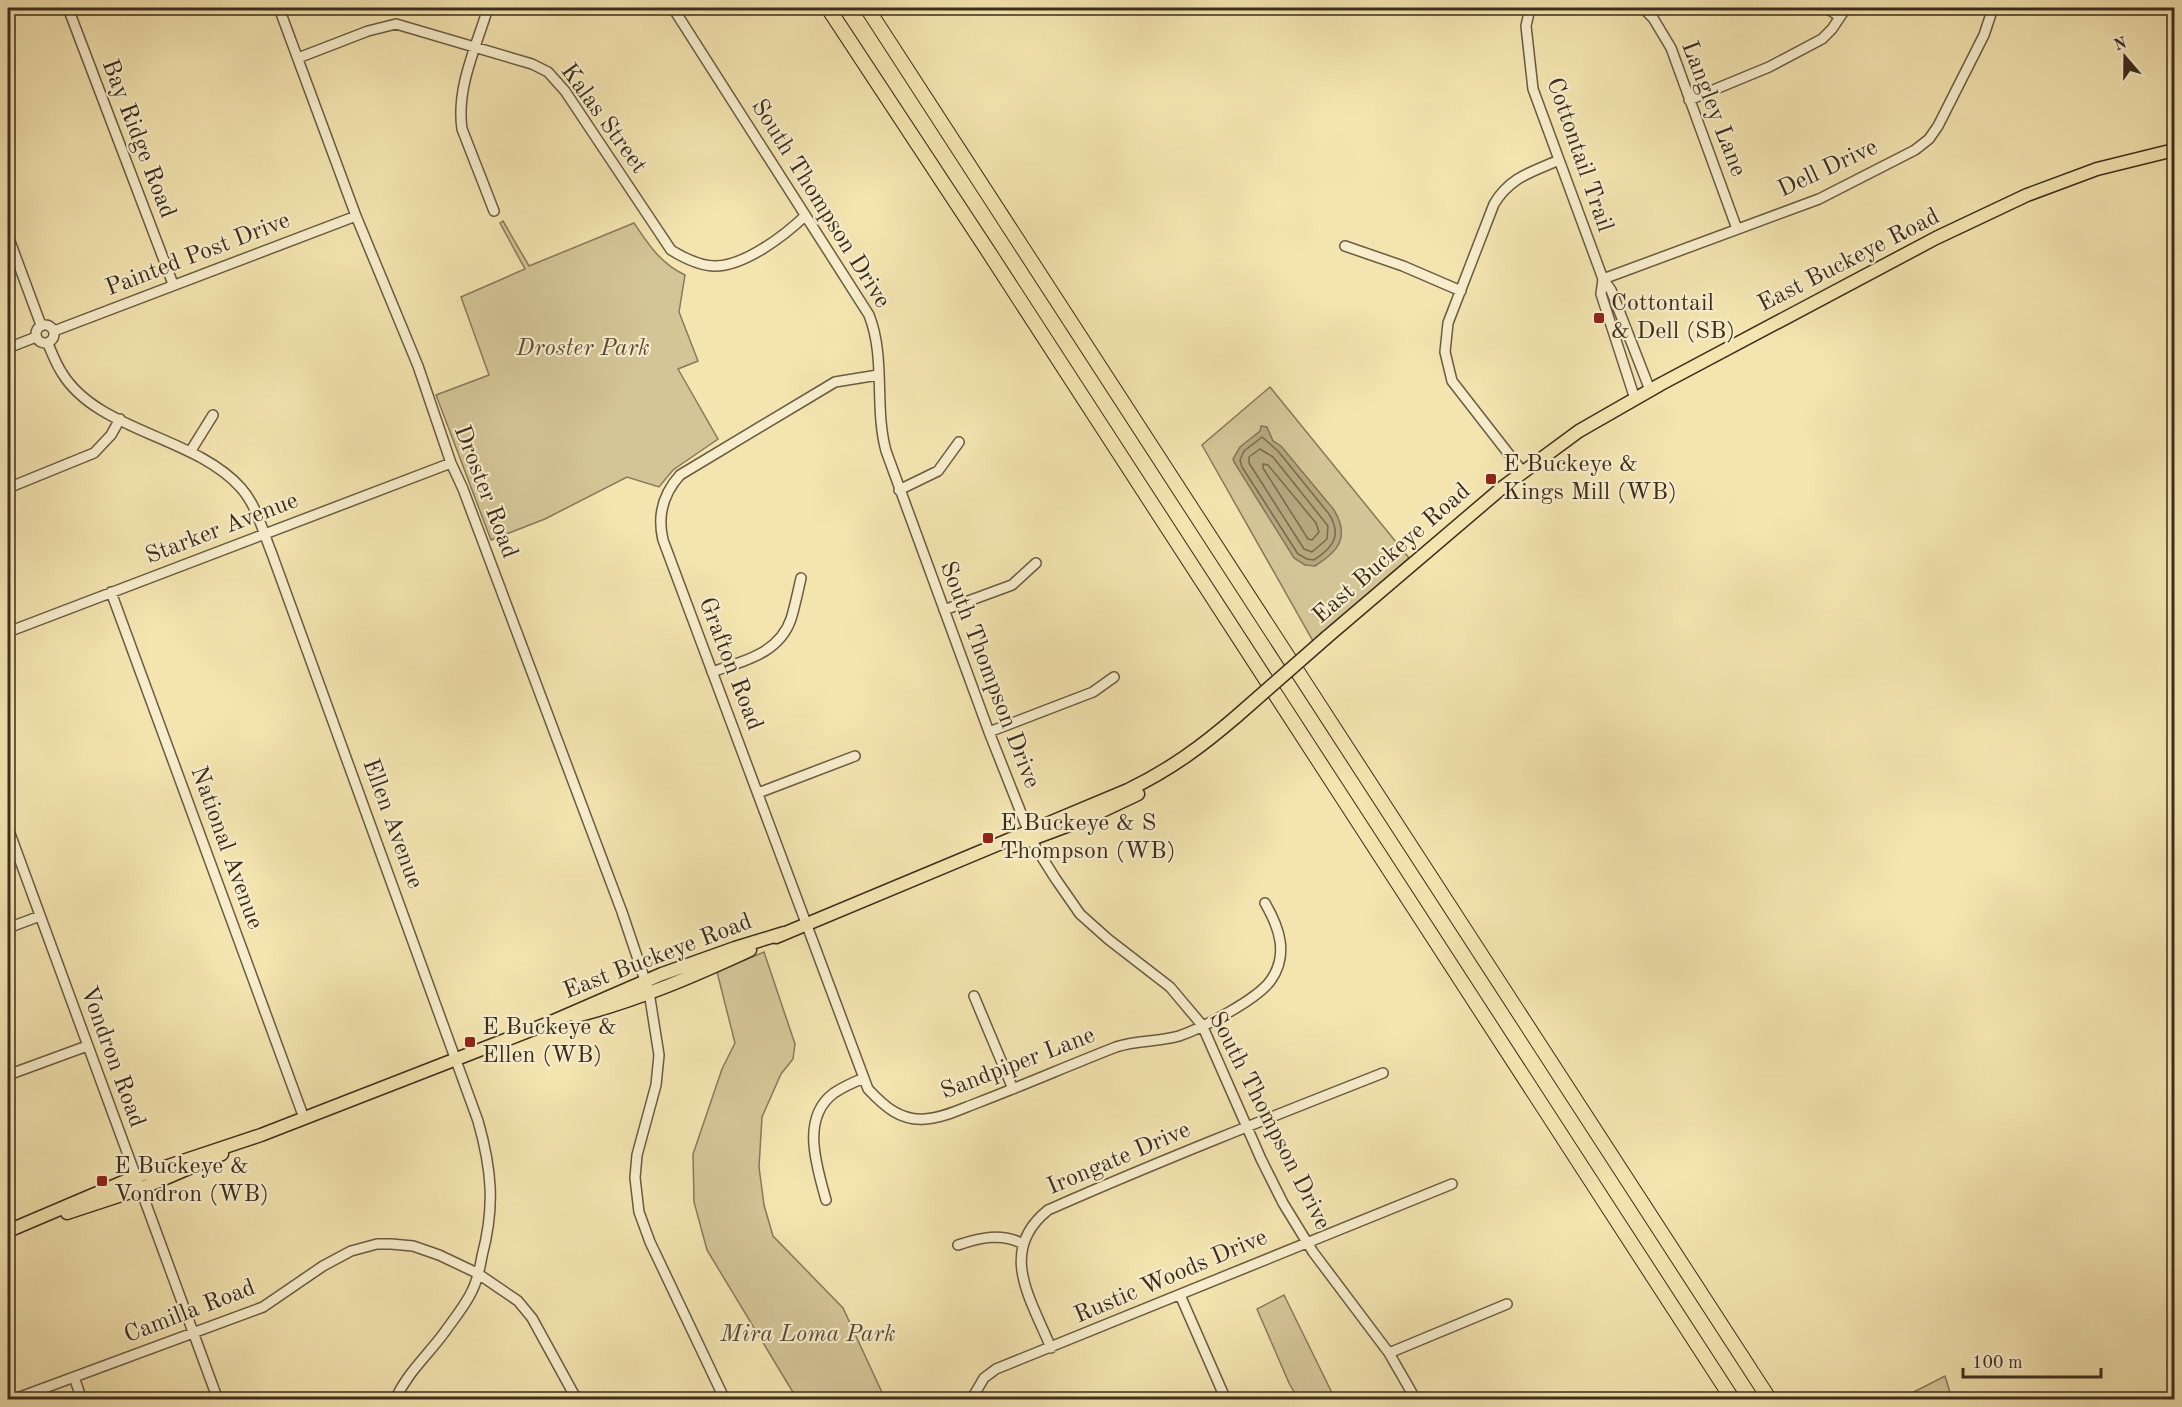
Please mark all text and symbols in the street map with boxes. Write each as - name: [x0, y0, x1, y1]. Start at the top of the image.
- north arrow: [2095, 27, 2155, 87]
- text: N: [2112, 35, 2130, 54]
- street label: Langley Lane: [1676, 38, 1750, 180]
- street label: Bay Ridge Road: [97, 56, 179, 222]
- street label: Kalas Street: [555, 60, 651, 178]
- street label: Cottontail Trail: [1541, 75, 1617, 235]
- street label: South Thompson Drive: [746, 95, 894, 313]
- street label: Dell Drive: [1774, 135, 1882, 203]
- street label: East Buckeye Road: [1754, 205, 1944, 317]
- street label: Painted Post Drive: [102, 209, 294, 301]
- place label: Cottontail & Dell (SB): [1611, 292, 1735, 344]
- marker: Cottontail & Dell (SB): [1592, 311, 1606, 325]
- park label: Droster Park: [515, 337, 650, 361]
- street label: Droster Road: [449, 422, 521, 562]
- place label: E Buckeye & Kings Mill (WB): [1503, 453, 1677, 505]
- marker: E Buckeye & Kings Mill (WB): [1484, 472, 1498, 486]
- street label: East Buckeye Road: [1309, 479, 1475, 629]
- street label: Starker Avenue: [142, 489, 302, 569]
- street label: South Thompson Drive: [935, 558, 1043, 792]
- street label: Grafton Road: [694, 594, 766, 734]
- street label: Ellen Avenue: [357, 756, 427, 892]
- street label: National Avenue: [185, 763, 267, 933]
- place label: E Buckeye & S Thompson (WB): [1000, 812, 1176, 864]
- marker: E Buckeye & S Thompson (WB): [981, 831, 995, 845]
- street label: East Buckeye Road: [560, 910, 756, 1004]
- street label: Vondron Road: [75, 983, 149, 1131]
- street label: South Thompson Drive: [1204, 1008, 1334, 1234]
- place label: E Buckeye & Ellen (WB): [482, 1016, 617, 1068]
- street label: Sandpiper Lane: [938, 1024, 1098, 1104]
- marker: E Buckeye & Ellen (WB): [463, 1035, 477, 1049]
- street label: Irongate Drive: [1044, 1118, 1194, 1200]
- place label: E Buckeye & Vondron (WB): [114, 1155, 269, 1207]
- marker: E Buckeye & Vondron (WB): [95, 1174, 109, 1188]
- street label: Rustic Woods Drive: [1071, 1226, 1271, 1328]
- street label: Camilla Road: [121, 1276, 259, 1348]
- park label: Mira Loma Park: [719, 1323, 896, 1347]
- scale bar: [1963, 1341, 2101, 1379]
- text: 100 m: [1972, 1354, 2023, 1372]

